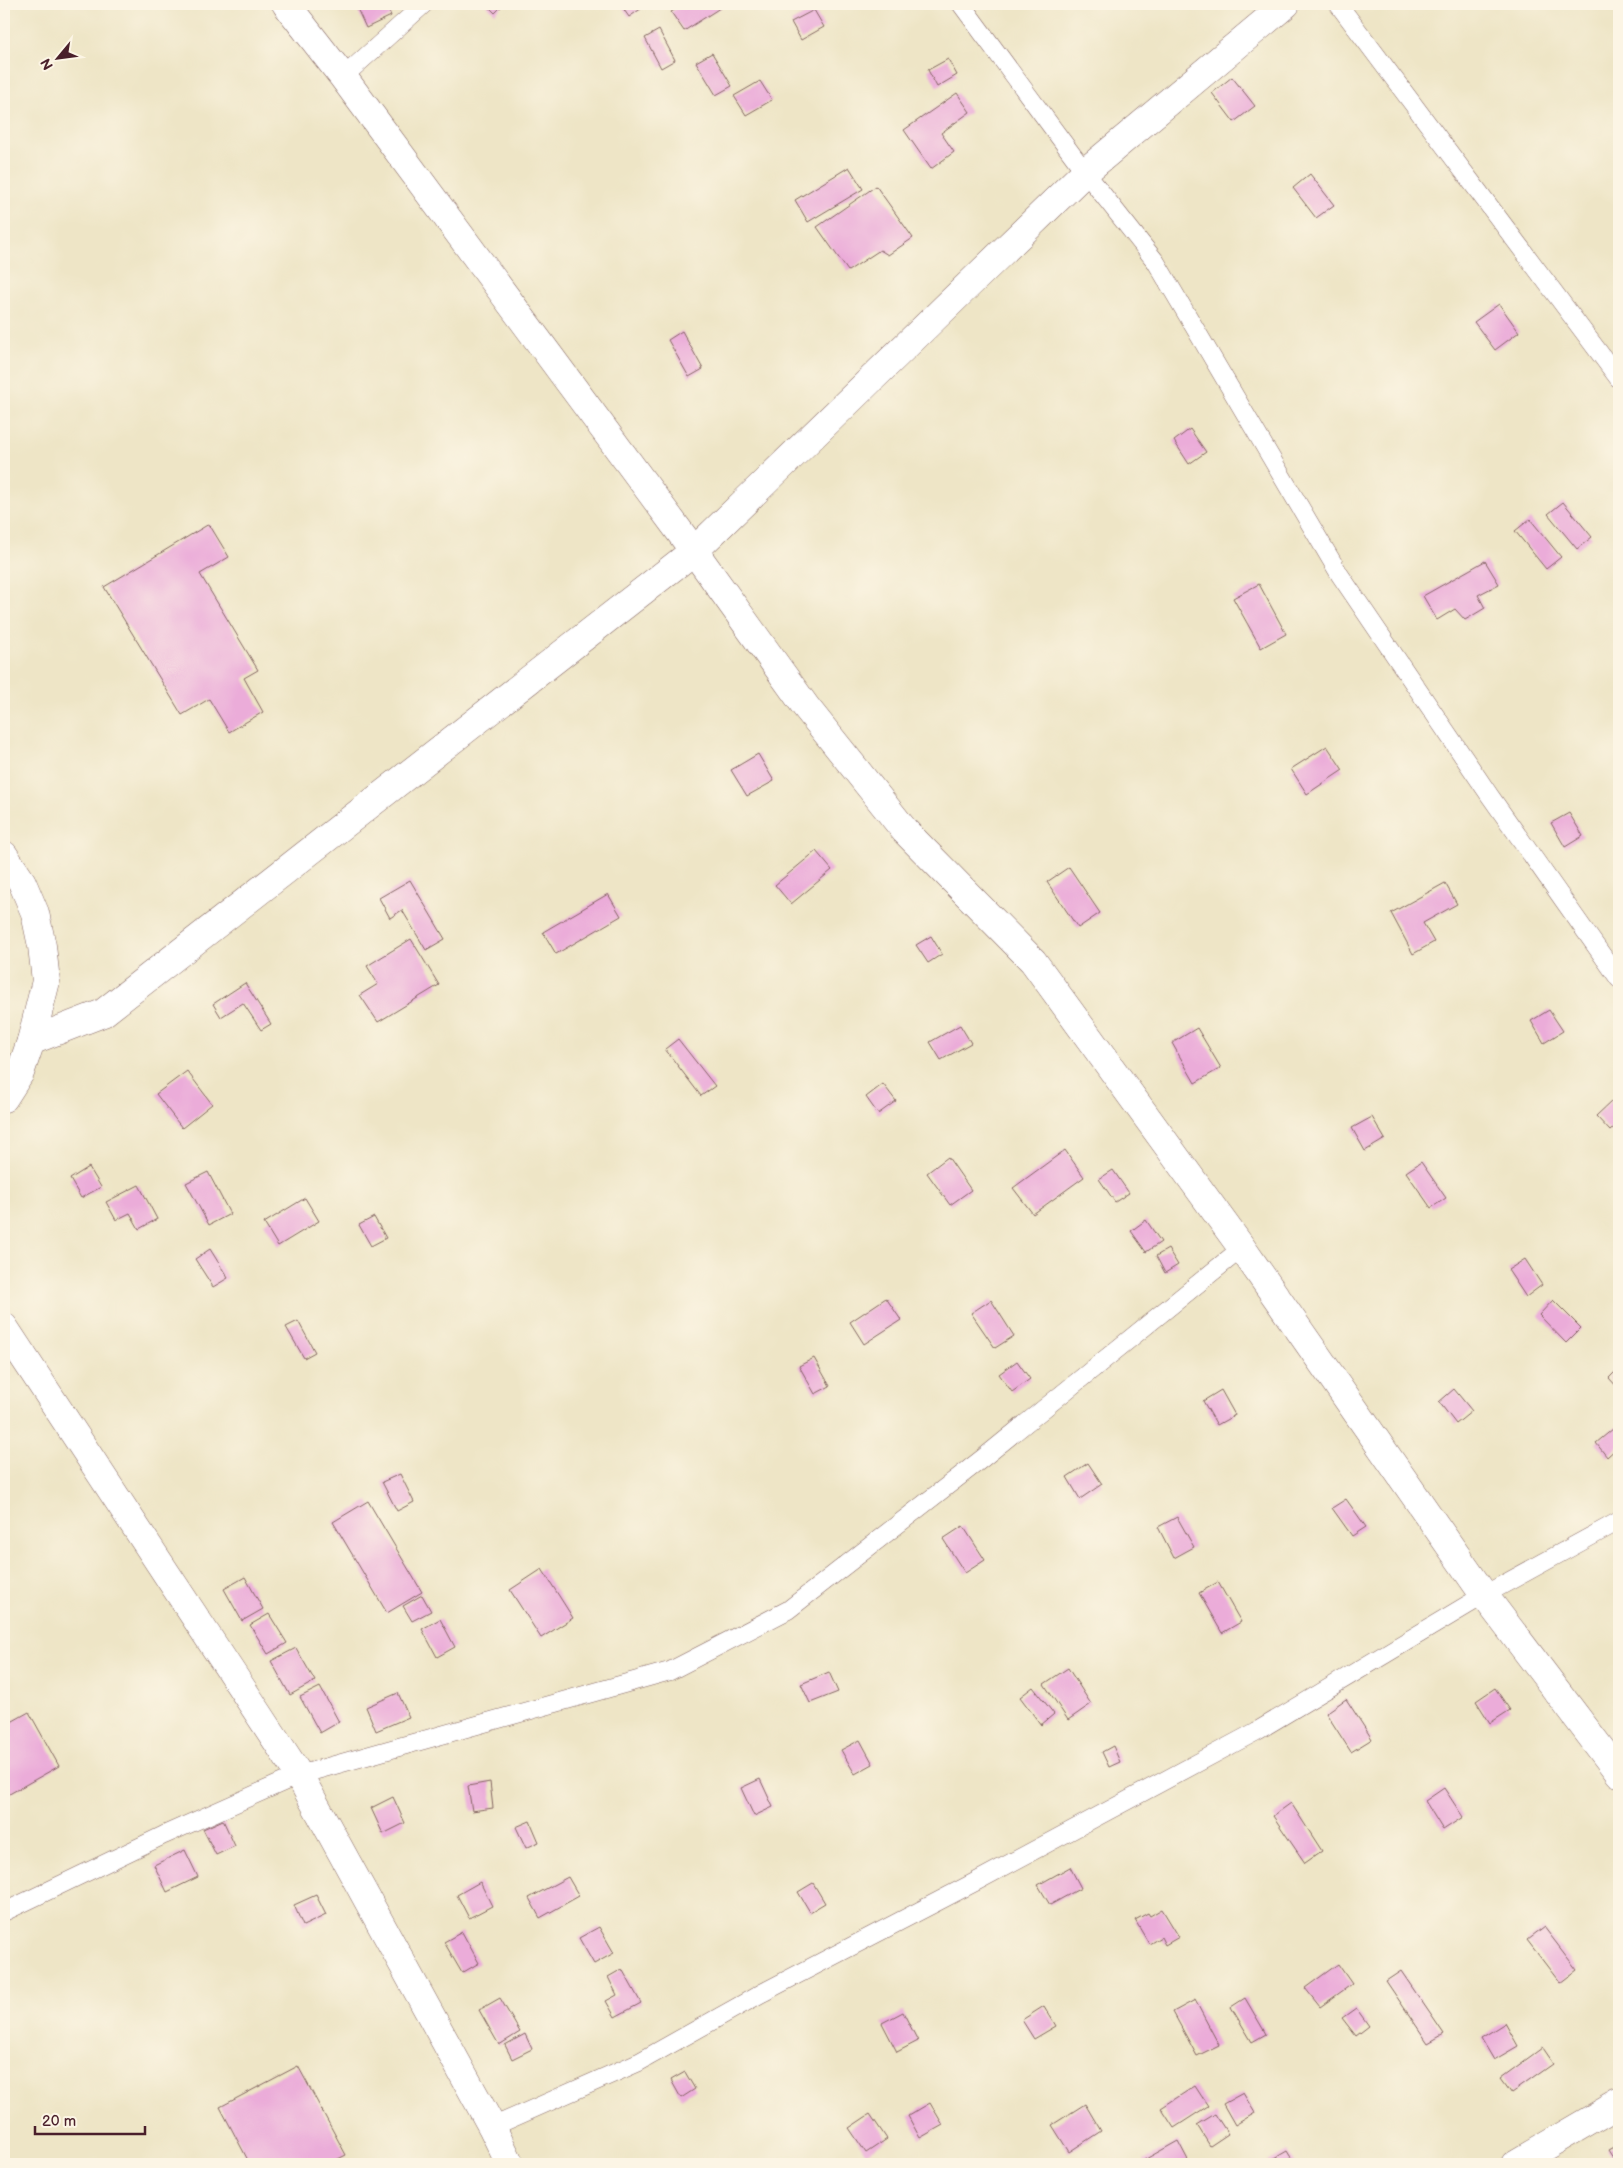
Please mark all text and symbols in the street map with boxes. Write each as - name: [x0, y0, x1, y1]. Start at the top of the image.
- north arrow: [32, 32, 82, 82]
- text: N: [37, 55, 57, 73]
- scale bar: [35, 2103, 145, 2135]
- text: 20 m: [42, 2112, 76, 2131]

